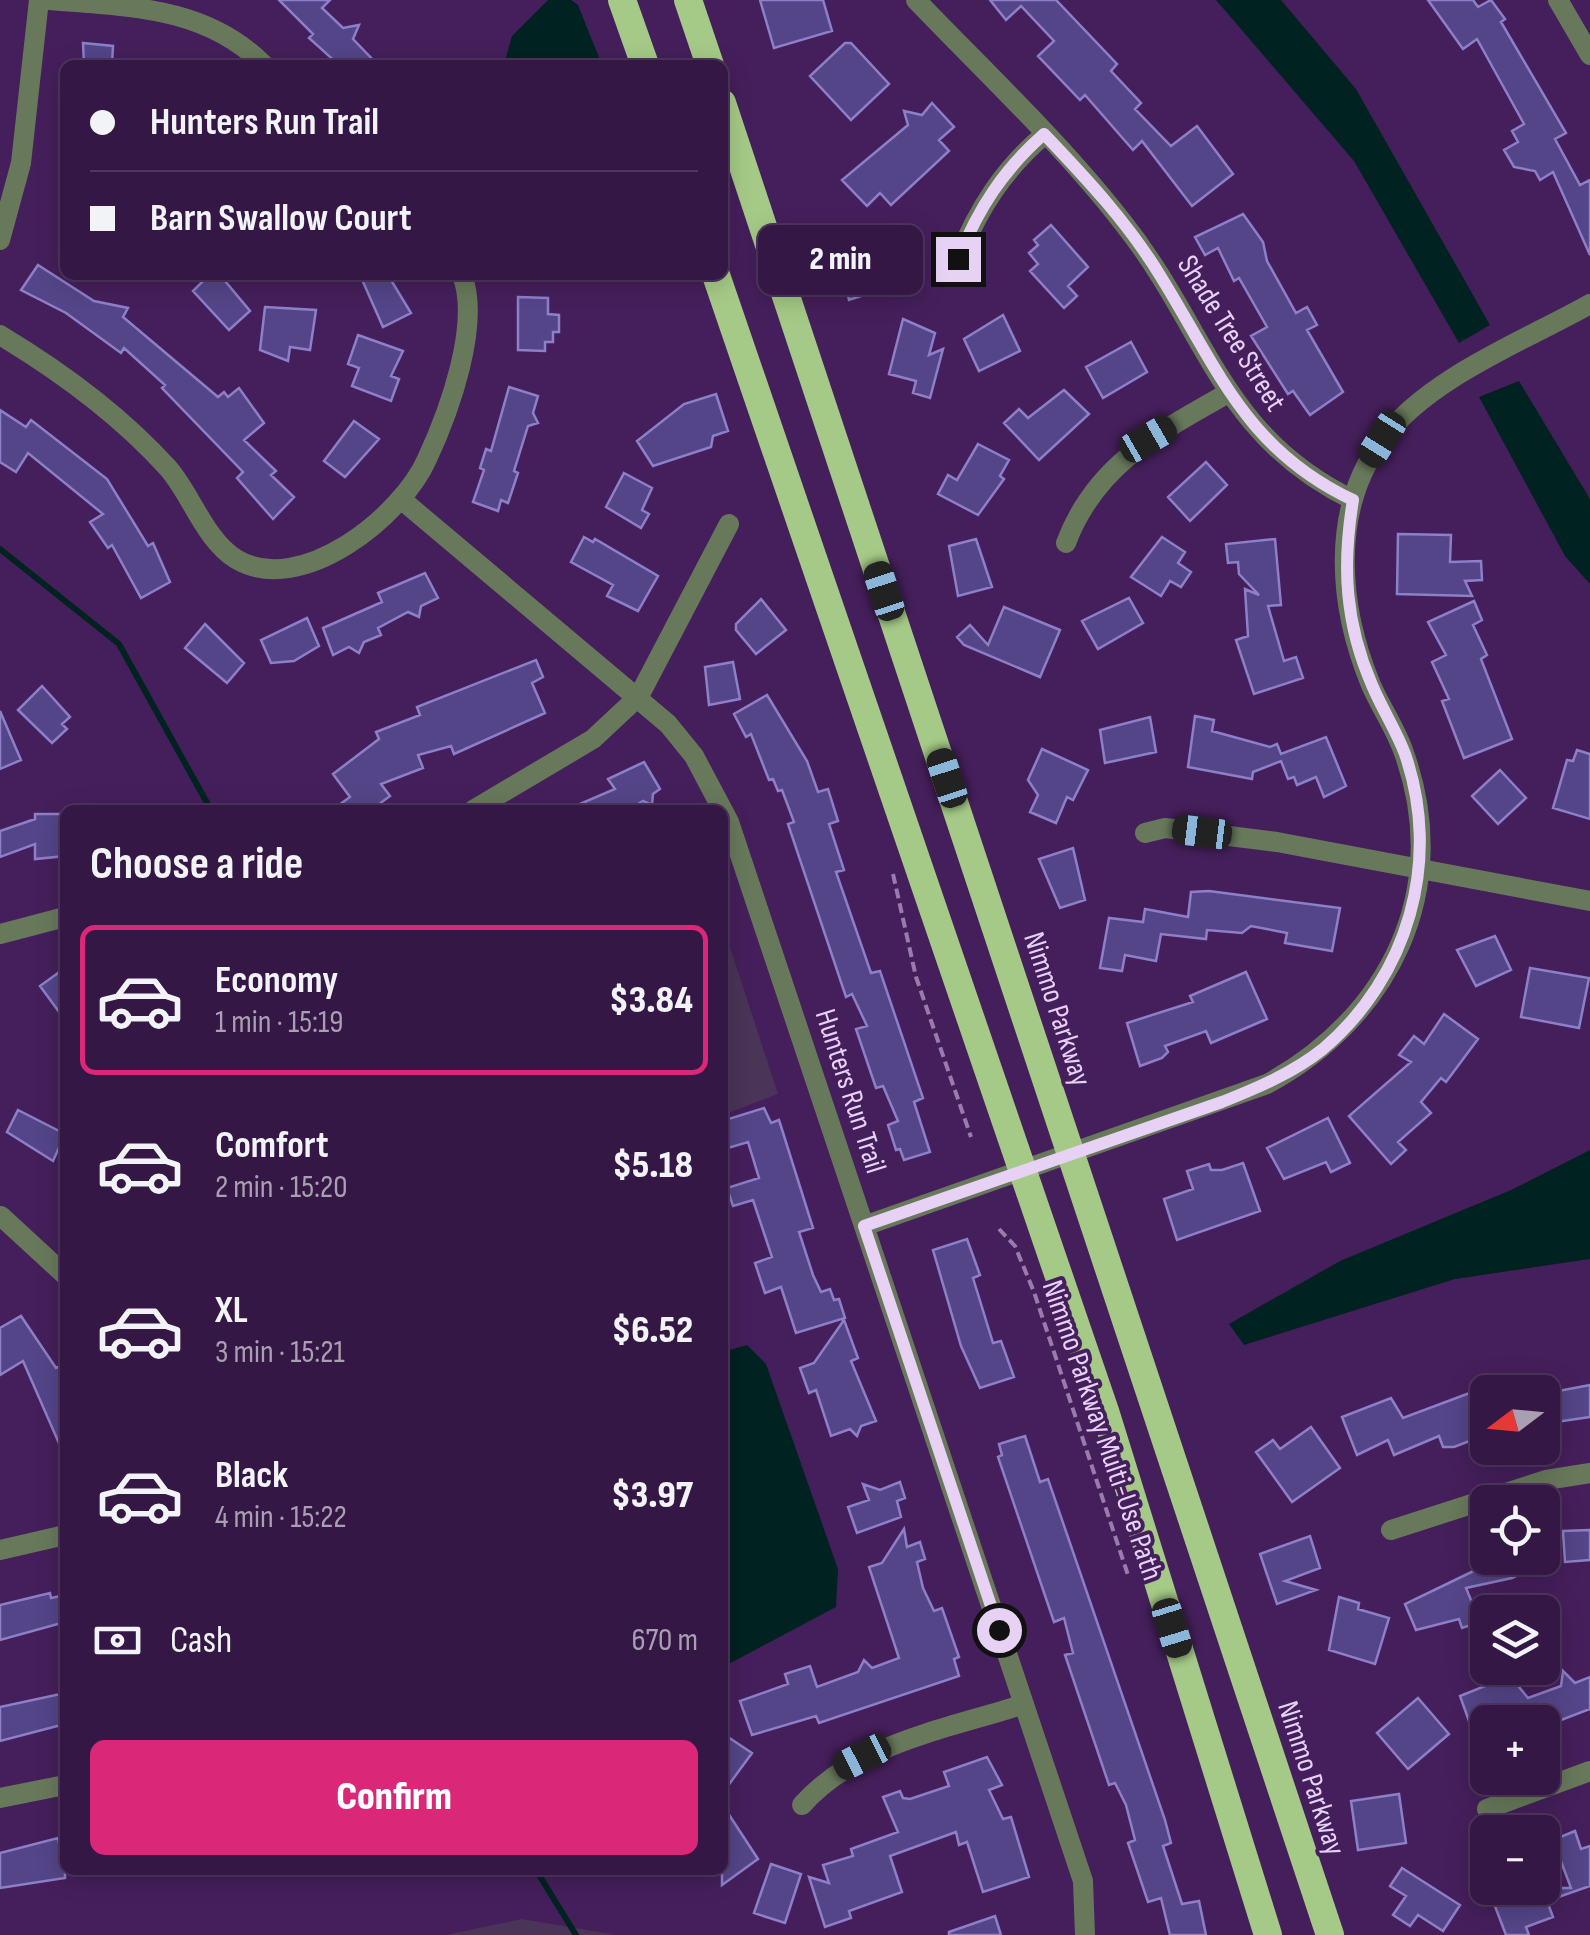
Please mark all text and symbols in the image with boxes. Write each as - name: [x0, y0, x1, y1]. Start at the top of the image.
- text: Hunters Run Trail: [150, 100, 379, 145]
- text: Barn Swallow Court: [150, 196, 411, 241]
- callout: 2 min: [758, 224, 923, 294]
- route end: [936, 237, 981, 282]
- text: 2 min: [809, 240, 872, 279]
- street label: Shade Tree Street: [1169, 249, 1293, 418]
- car: [1353, 406, 1411, 472]
- car: [1115, 411, 1181, 467]
- car: [860, 558, 908, 624]
- car: [923, 745, 971, 811]
- car: [1170, 813, 1234, 851]
- text: Choose a ride: [90, 837, 303, 892]
- street label: Nimmo Parkway: [1015, 928, 1099, 1091]
- icon: car: [95, 955, 185, 1045]
- text: Economy: [215, 958, 338, 1003]
- text: $3.84: [609, 978, 693, 1023]
- text: 1 min · 15:19: [215, 1003, 343, 1042]
- street label: Hunters Run Trail: [807, 1005, 893, 1178]
- icon: car: [95, 1120, 185, 1210]
- text: Comfort: [215, 1123, 329, 1168]
- text: $5.18: [612, 1143, 693, 1188]
- text: 2 min · 15:20: [215, 1168, 348, 1207]
- street label: Nimmo Parkway Multi-Use Path: [1034, 1276, 1170, 1585]
- icon: car: [95, 1285, 185, 1375]
- text: XL: [215, 1288, 248, 1333]
- text: $6.52: [612, 1308, 693, 1353]
- text: 3 min · 15:21: [215, 1333, 345, 1372]
- north arrow: [1470, 1375, 1560, 1465]
- map controls: [1470, 1375, 1560, 1905]
- icon: car: [95, 1450, 185, 1540]
- text: Black: [215, 1453, 288, 1498]
- text: $3.97: [611, 1473, 693, 1518]
- button: locate: [1470, 1485, 1560, 1575]
- text: 4 min · 15:22: [215, 1498, 347, 1537]
- car: [1149, 1595, 1195, 1661]
- button: layers: [1470, 1595, 1560, 1685]
- route start: [977, 1608, 1022, 1653]
- icon: cash: [90, 1613, 145, 1668]
- text: Cash: [170, 1618, 232, 1663]
- text: 670 m: [631, 1621, 698, 1660]
- street label: Nimmo Parkway: [1269, 1697, 1353, 1860]
- button: +: [1470, 1705, 1560, 1795]
- car: [828, 1730, 896, 1784]
- button: Confirm: [90, 1740, 698, 1855]
- button: −: [1470, 1815, 1560, 1905]

